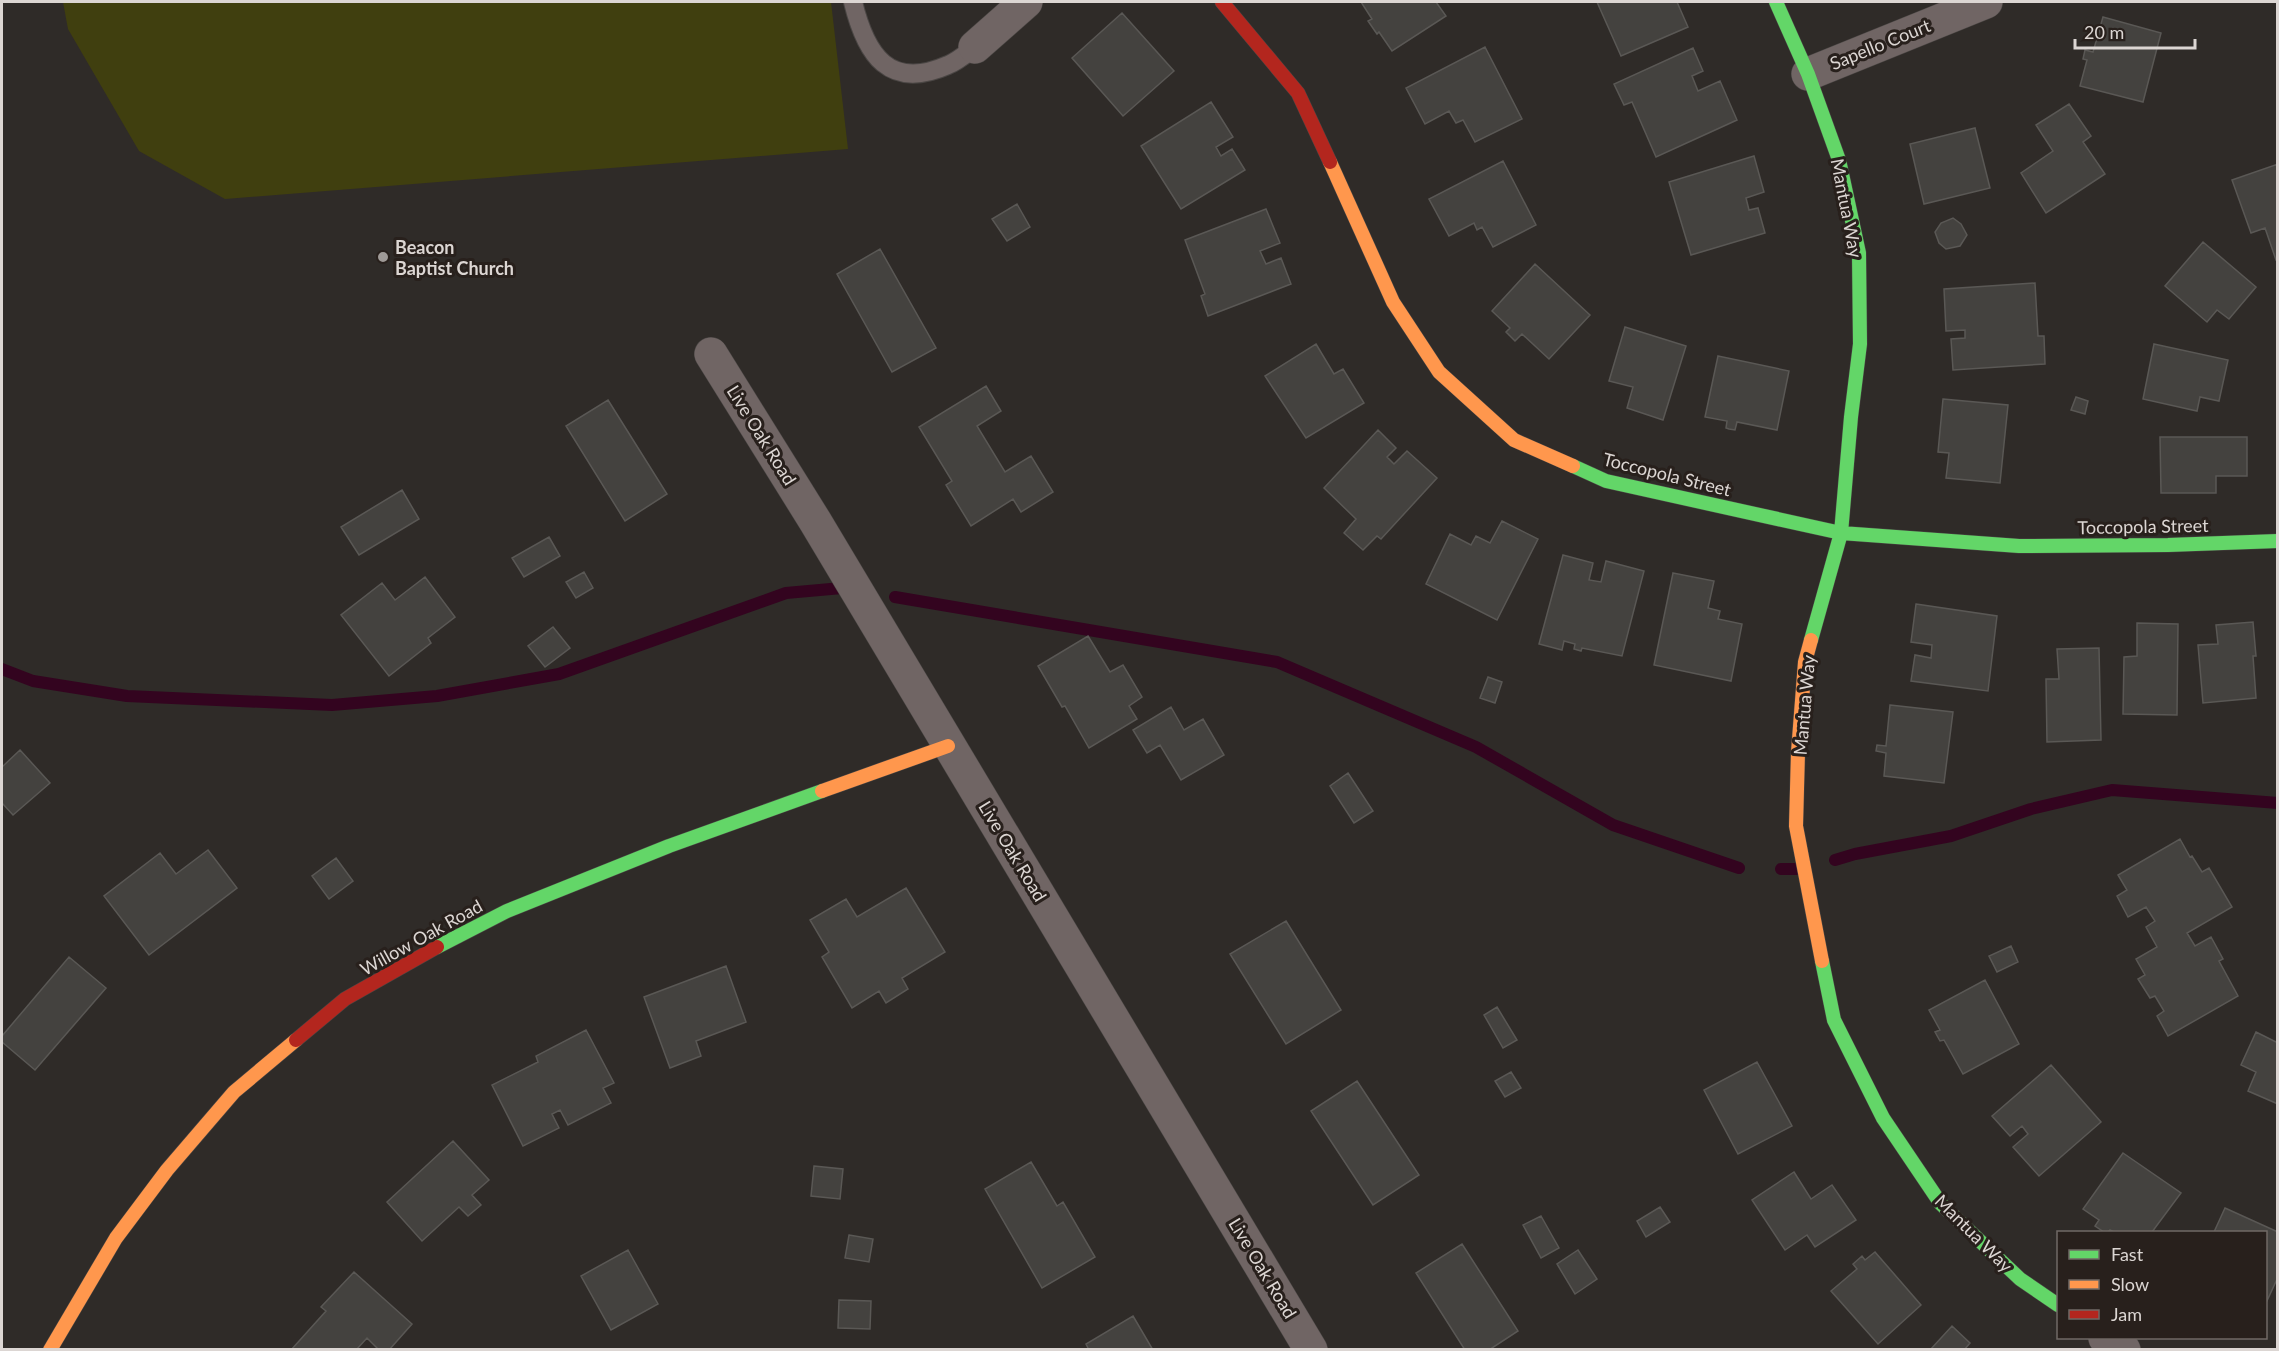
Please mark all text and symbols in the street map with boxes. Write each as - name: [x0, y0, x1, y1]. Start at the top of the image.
- scale bar: [2075, 12, 2195, 50]
- street label: Sapello Court: [1826, 14, 1934, 74]
- text: 20 m: [2084, 21, 2124, 43]
- street label: Mantua Way: [1827, 156, 1868, 260]
- place label: Beacon Baptist Church: [395, 236, 514, 279]
- marker: Beacon Baptist Church: [376, 250, 390, 264]
- street label: Live Oak Road: [723, 381, 801, 489]
- street label: Toccopola Street: [1601, 447, 1734, 501]
- street label: Toccopola Street: [2077, 514, 2209, 538]
- street label: Mantua Way: [1789, 653, 1819, 756]
- street label: Live Oak Road: [974, 797, 1052, 905]
- street label: Willow Oak Road: [356, 894, 486, 980]
- street label: Mantua Way: [1931, 1190, 2018, 1277]
- street label: Live Oak Road: [1224, 1214, 1302, 1322]
- legend: [2057, 1231, 2267, 1339]
- text: Fast: [2111, 1243, 2144, 1265]
- text: Slow: [2111, 1273, 2149, 1295]
- text: Jam: [2111, 1303, 2142, 1325]

